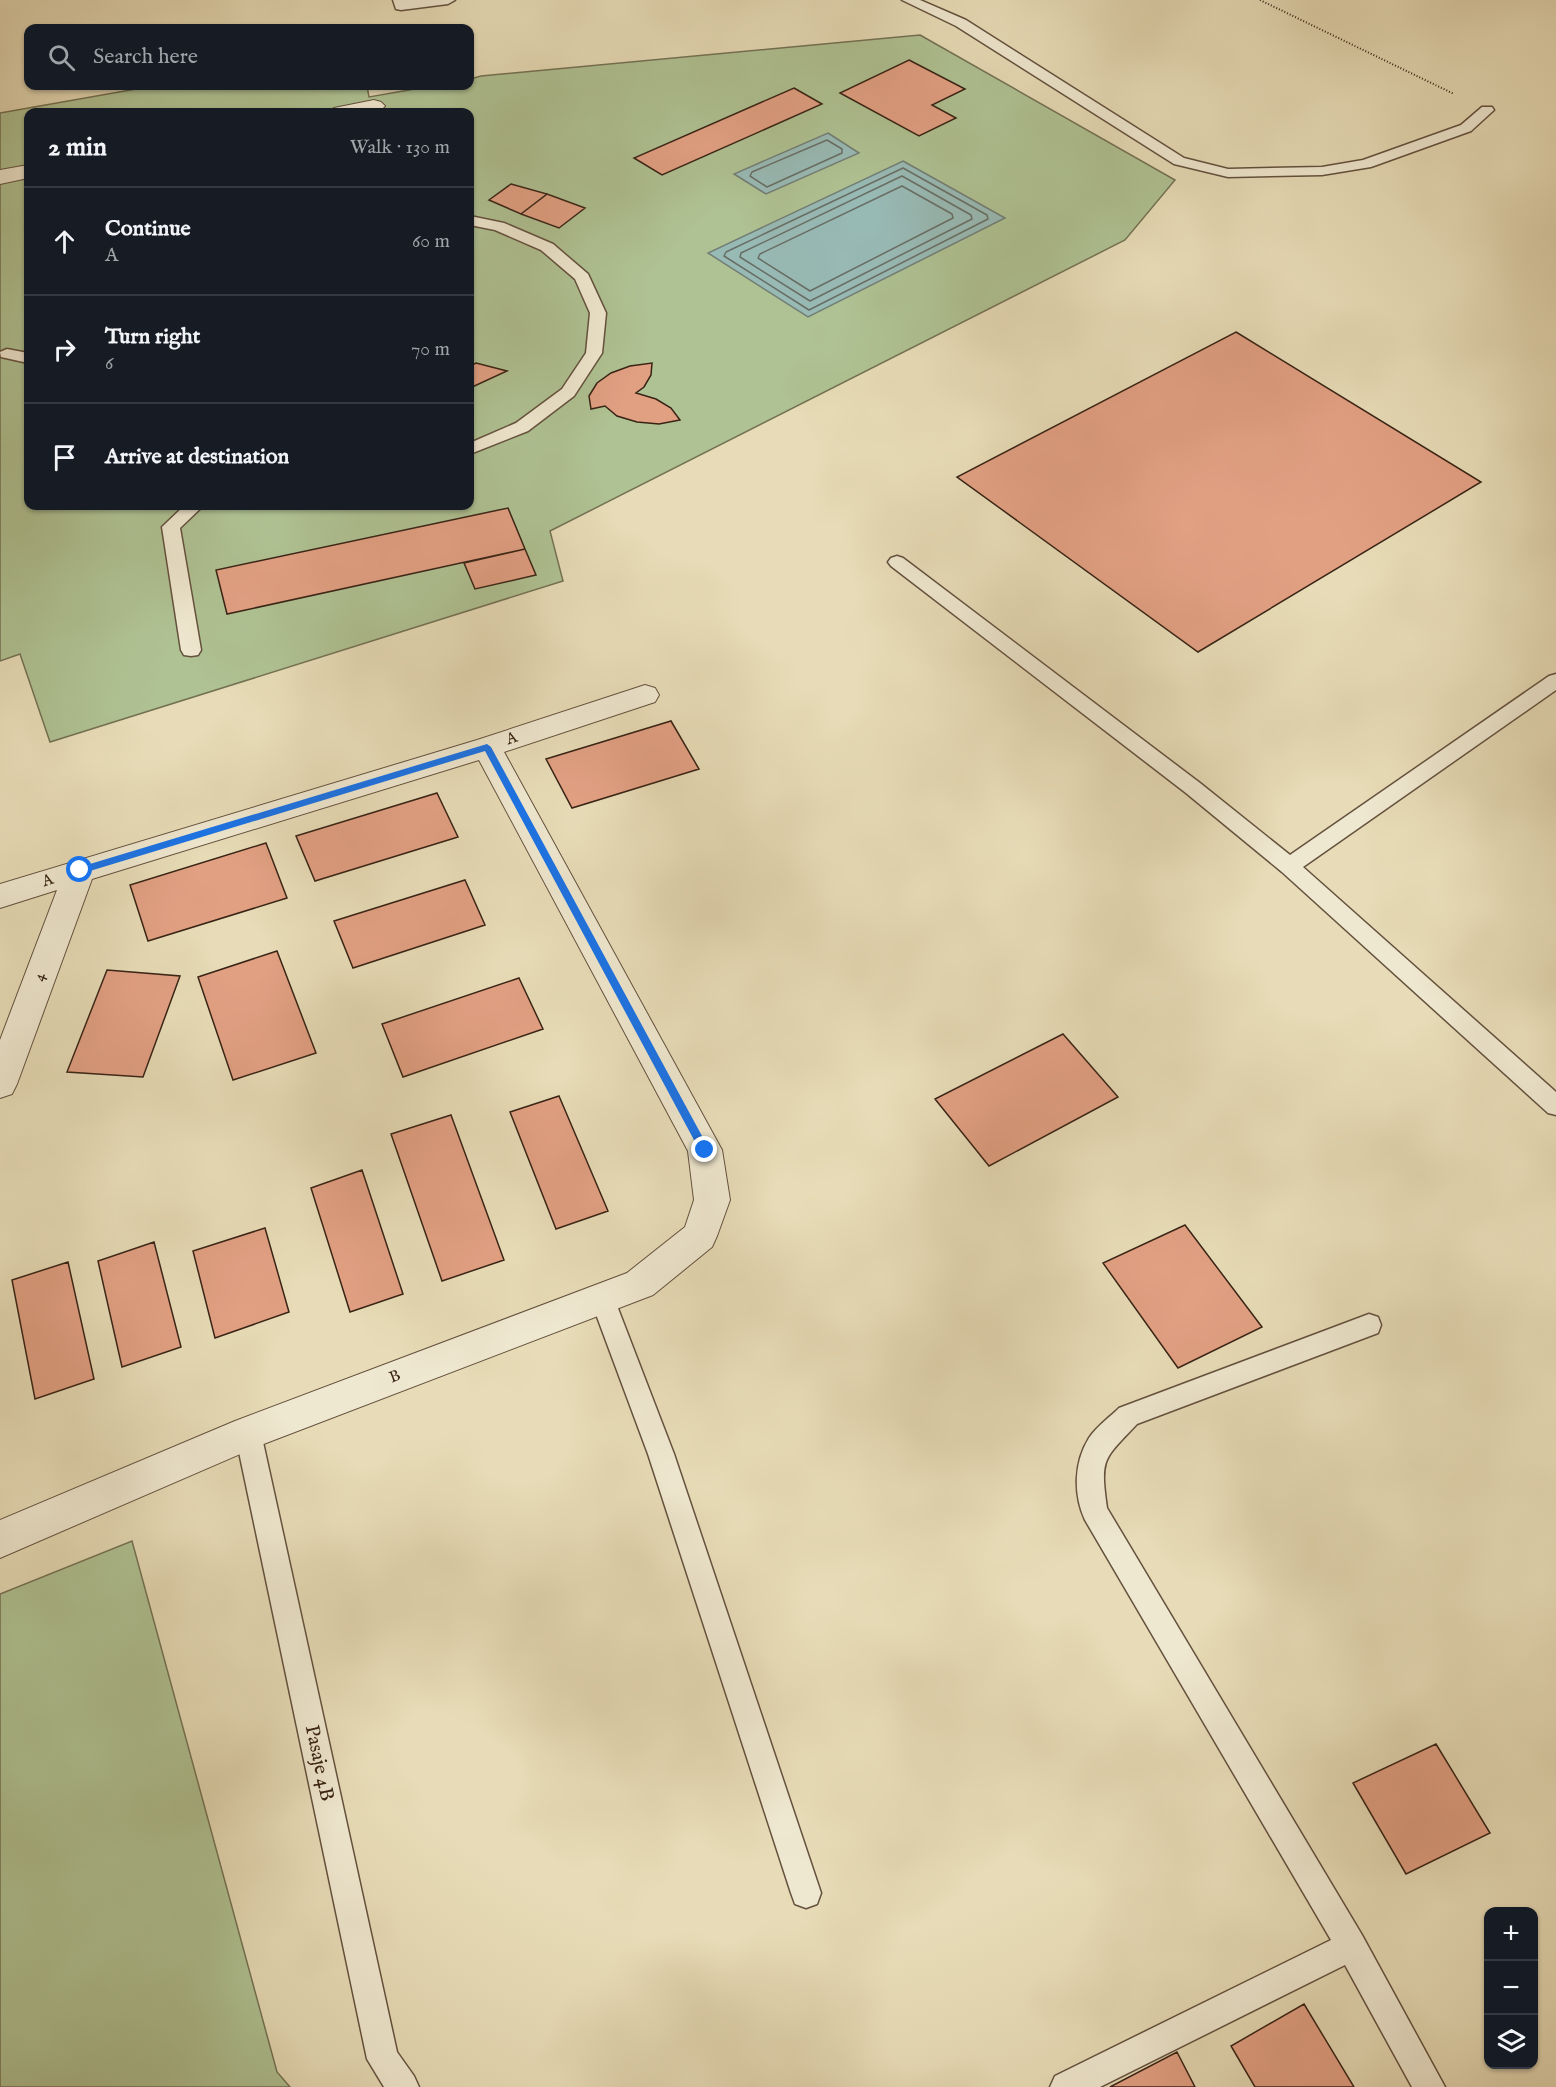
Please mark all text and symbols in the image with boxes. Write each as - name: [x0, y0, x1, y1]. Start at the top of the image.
- search box: [24, 24, 474, 90]
- icon: search: [45, 41, 78, 74]
- text: Search here: [93, 43, 198, 71]
- text: 2 min: [48, 131, 107, 164]
- text: Walk · 130 m: [350, 135, 450, 160]
- text: Continue: [105, 215, 191, 243]
- icon: ahead: [48, 225, 81, 258]
- text: 60 m: [412, 229, 450, 254]
- text: A: [105, 243, 119, 268]
- text: Turn right: [105, 323, 200, 351]
- icon: right: [48, 333, 81, 366]
- text: 70 m: [411, 337, 450, 362]
- text: 6: [105, 351, 113, 376]
- icon: arrive: [48, 441, 81, 474]
- text: Arrive at destination: [105, 443, 289, 471]
- street label: A: [503, 727, 521, 750]
- route start: [66, 856, 92, 882]
- street label: A: [39, 869, 57, 892]
- street label: 4: [29, 970, 51, 984]
- route end: [691, 1136, 717, 1162]
- street label: B: [386, 1366, 404, 1388]
- street label: Pasaje 4B: [299, 1723, 339, 1803]
- map controls: [1484, 1907, 1538, 2069]
- button: +: [1484, 1907, 1538, 1961]
- button: −: [1484, 1961, 1538, 2015]
- button: layers: [1484, 2015, 1538, 2069]

